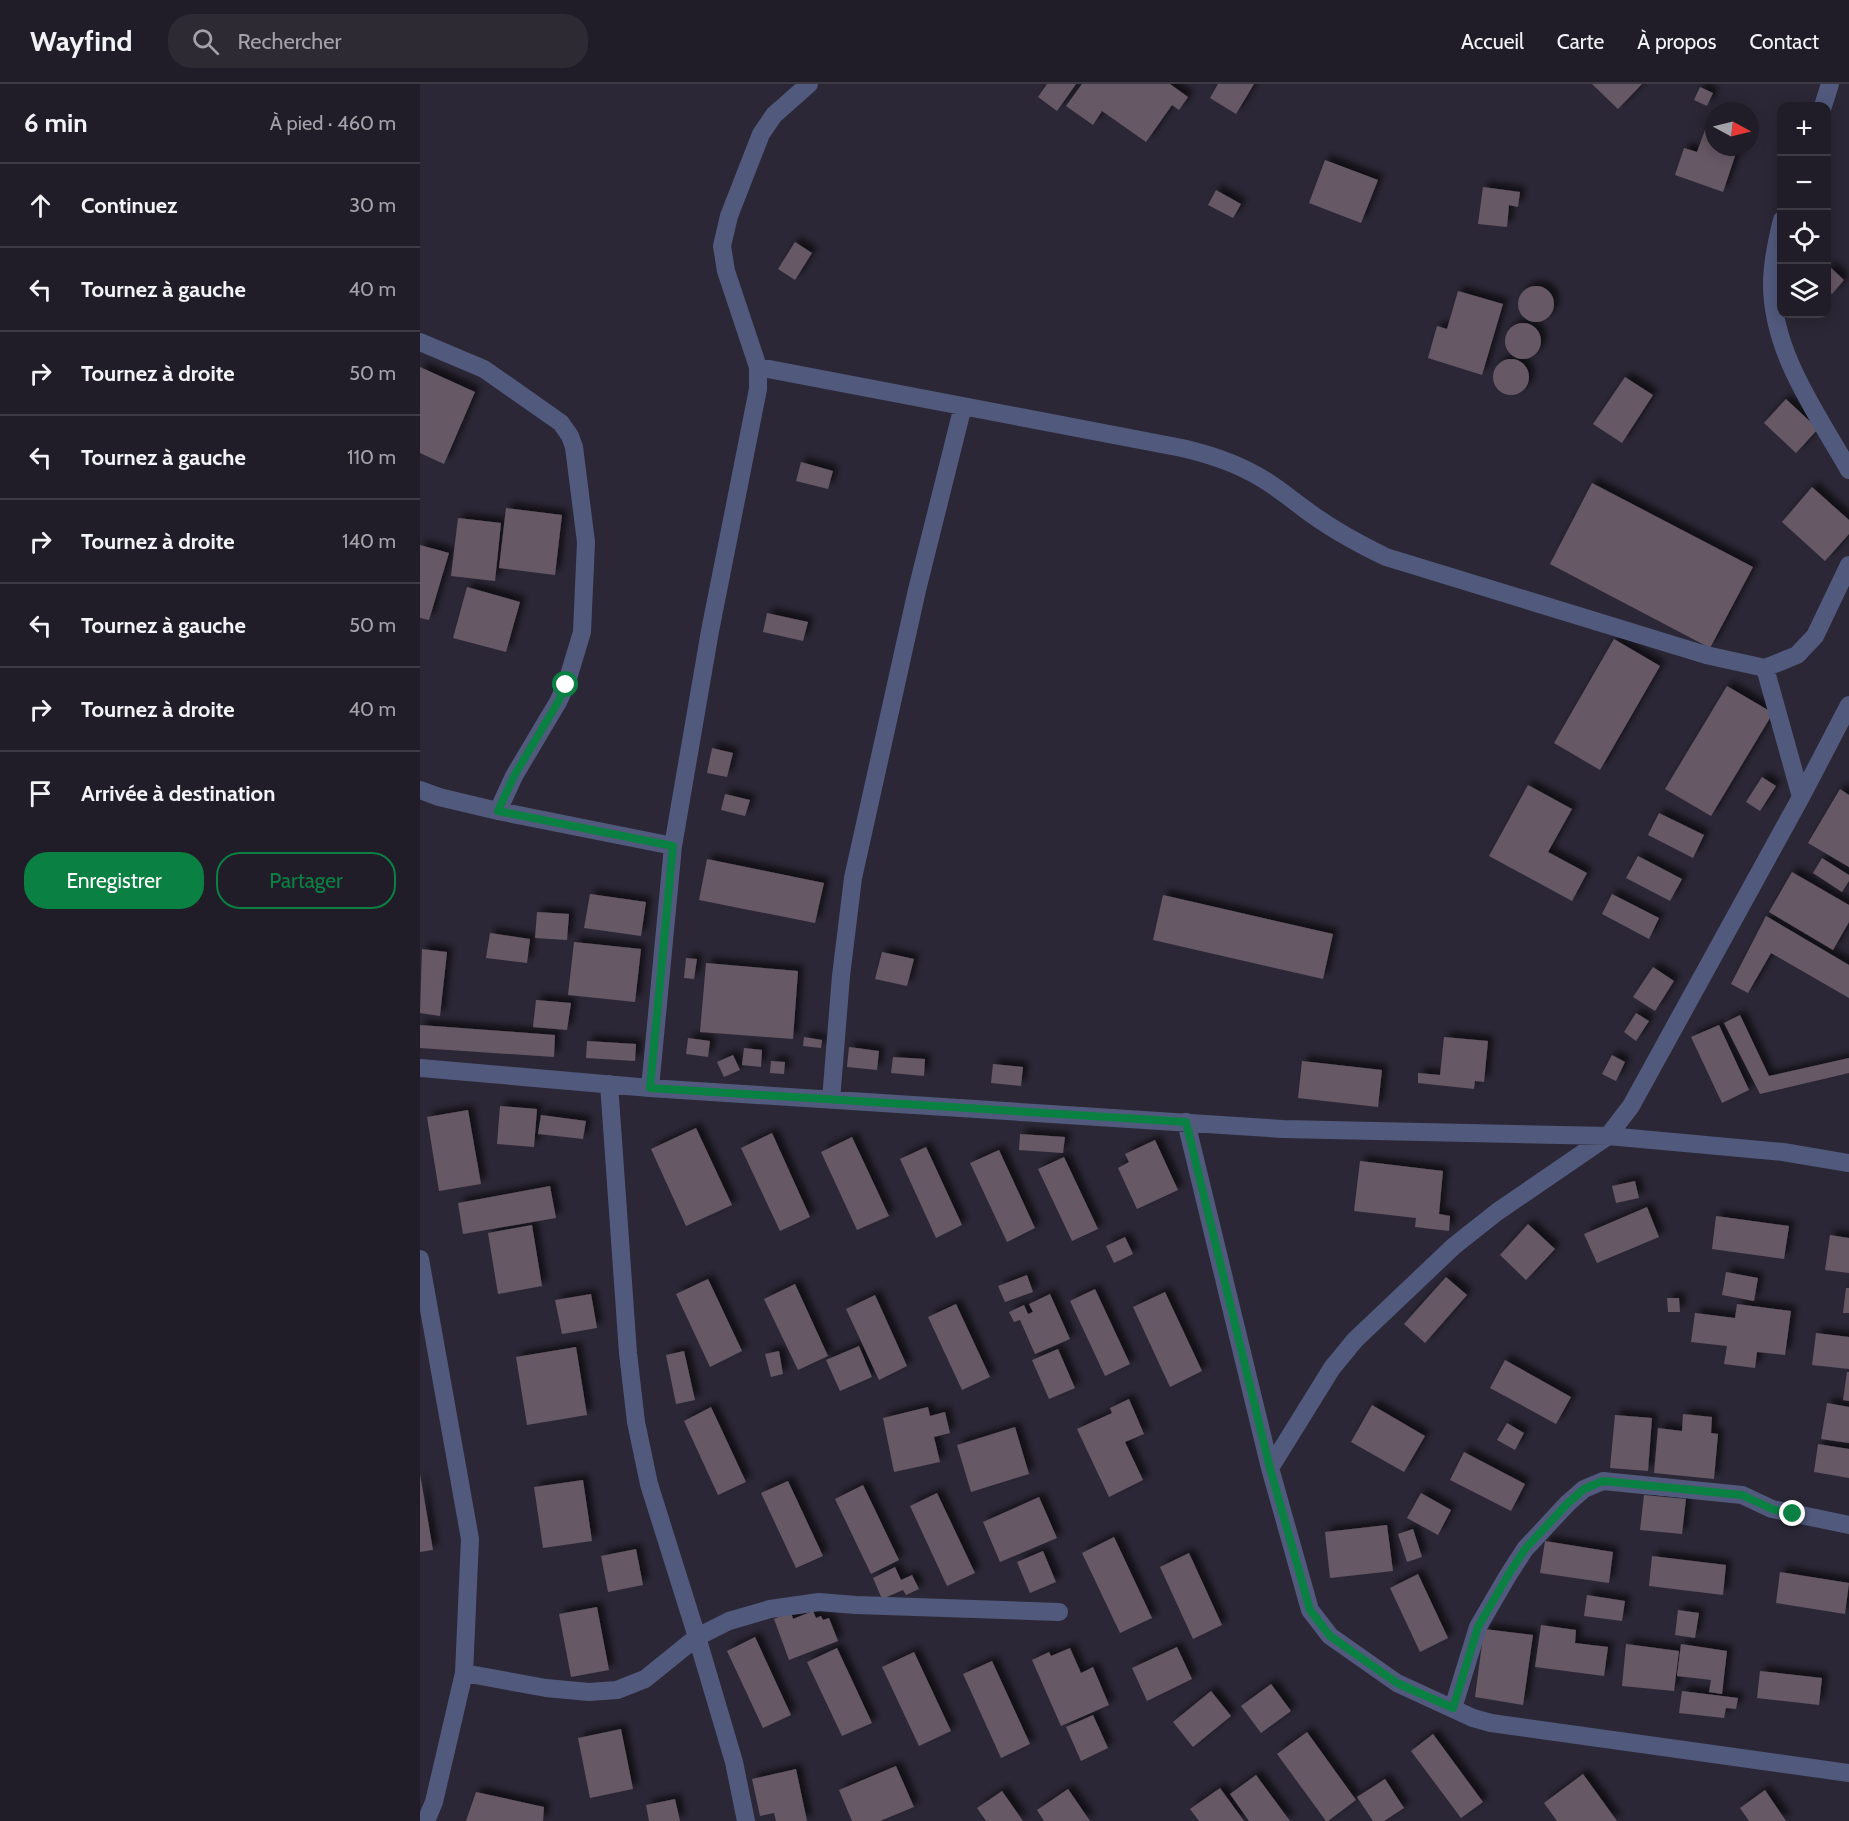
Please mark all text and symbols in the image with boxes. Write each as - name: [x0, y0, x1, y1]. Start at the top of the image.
- search box: [168, 14, 588, 68]
- text: Wayfind: [30, 24, 132, 58]
- icon: search: [189, 25, 222, 58]
- text: Rechercher: [237, 28, 341, 55]
- text: Accueil: [1461, 29, 1524, 54]
- text: Carte: [1557, 29, 1604, 54]
- text: À propos: [1637, 29, 1716, 54]
- text: Contact: [1749, 29, 1819, 54]
- north arrow: [1705, 102, 1759, 156]
- map controls: [1777, 102, 1831, 318]
- button: +: [1777, 102, 1831, 156]
- text: 6 min: [24, 107, 88, 139]
- text: À pied · 460 m: [270, 111, 396, 135]
- button: −: [1777, 156, 1831, 210]
- icon: ahead: [24, 189, 57, 222]
- text: Continuez: [81, 192, 178, 219]
- text: 30 m: [349, 193, 396, 217]
- button: locate: [1777, 210, 1831, 264]
- button: layers: [1777, 264, 1831, 318]
- icon: left: [24, 273, 57, 306]
- text: Tournez à gauche: [81, 276, 246, 303]
- text: 40 m: [348, 277, 396, 301]
- icon: right: [24, 357, 57, 390]
- text: Tournez à droite: [81, 360, 235, 387]
- text: 50 m: [349, 361, 396, 385]
- icon: left: [24, 441, 57, 474]
- text: Tournez à gauche: [81, 444, 246, 471]
- text: 110 m: [347, 445, 396, 469]
- icon: right: [24, 525, 57, 558]
- text: Tournez à droite: [81, 528, 235, 555]
- text: 140 m: [342, 529, 396, 553]
- icon: left: [24, 609, 57, 642]
- text: Tournez à gauche: [81, 612, 246, 639]
- text: 50 m: [349, 613, 396, 637]
- route start: [552, 671, 578, 697]
- icon: right: [24, 693, 57, 726]
- text: Tournez à droite: [81, 696, 235, 723]
- text: 40 m: [348, 697, 396, 721]
- icon: arrive: [24, 777, 57, 810]
- text: Arrivée à destination: [81, 780, 275, 807]
- button: Enregistrer: [24, 852, 204, 909]
- button: Partager: [216, 852, 396, 909]
- route end: [1779, 1500, 1805, 1526]

